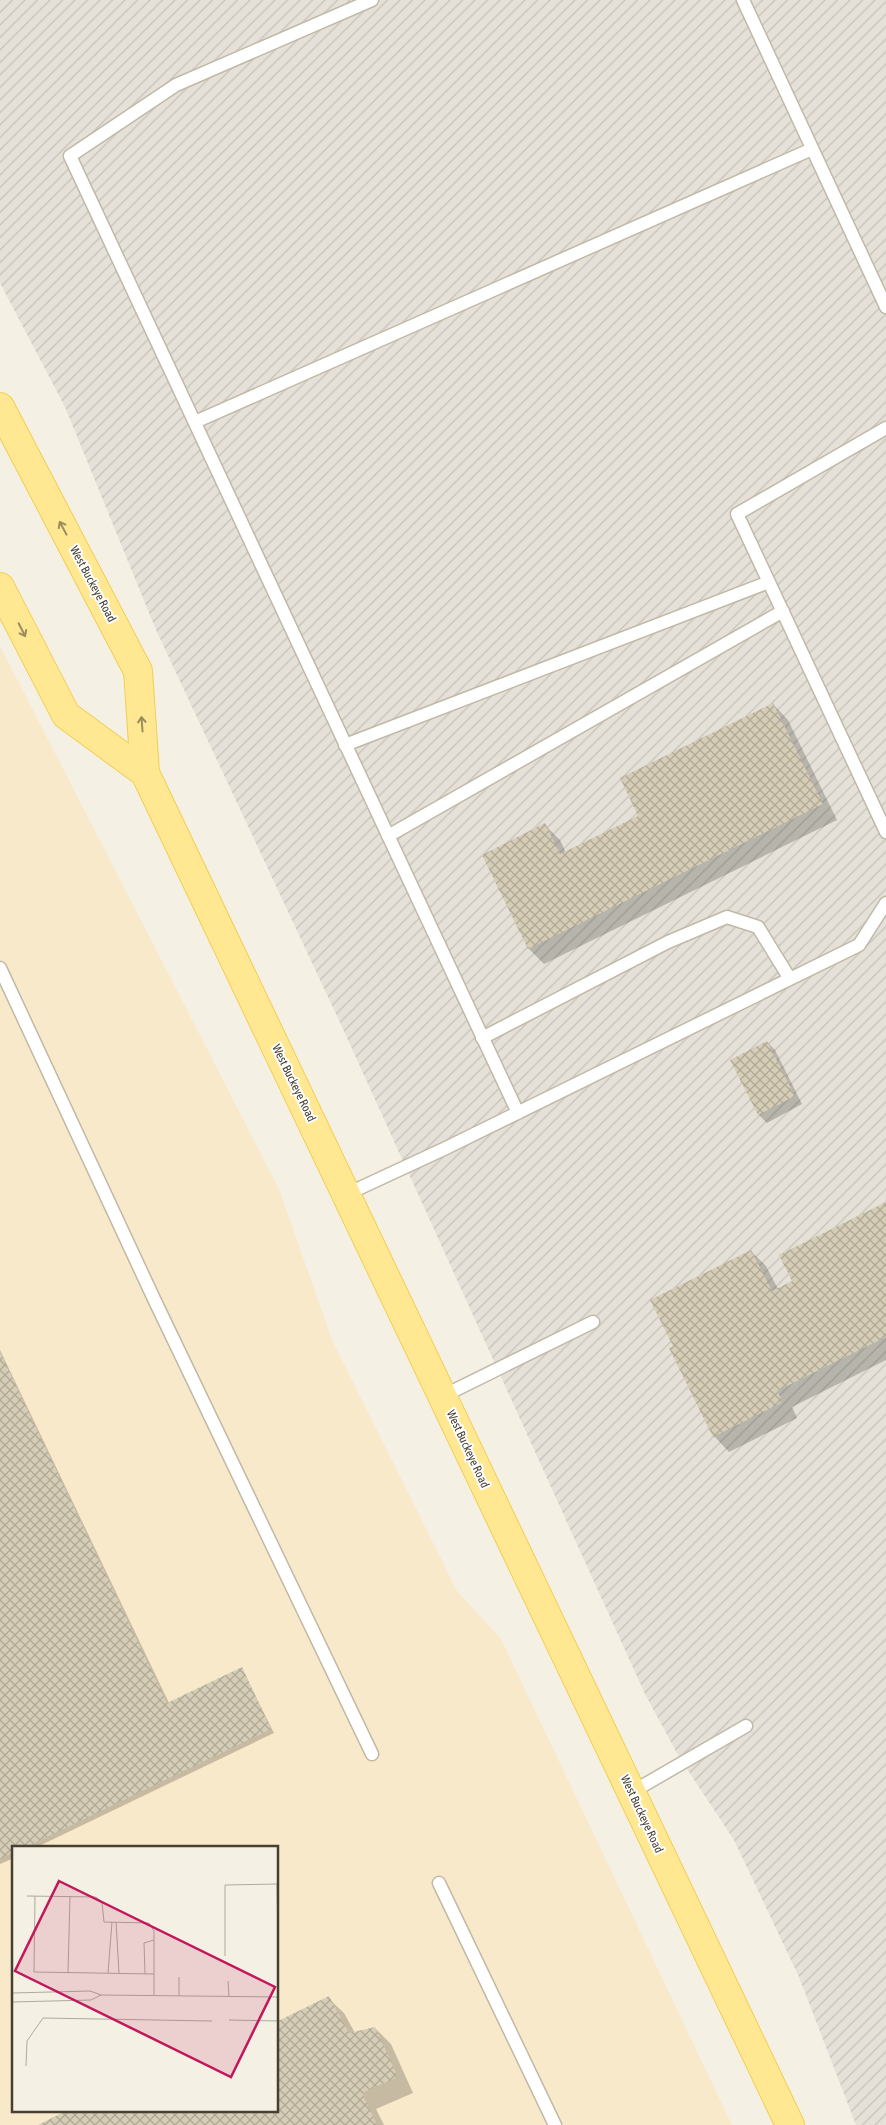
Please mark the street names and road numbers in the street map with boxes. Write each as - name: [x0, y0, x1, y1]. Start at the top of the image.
- street label: West Buckeye Road: [67, 544, 119, 624]
- street label: West Buckeye Road: [269, 1042, 319, 1124]
- street label: West Buckeye Road: [444, 1408, 492, 1490]
- street label: West Buckeye Road: [618, 1773, 666, 1855]

